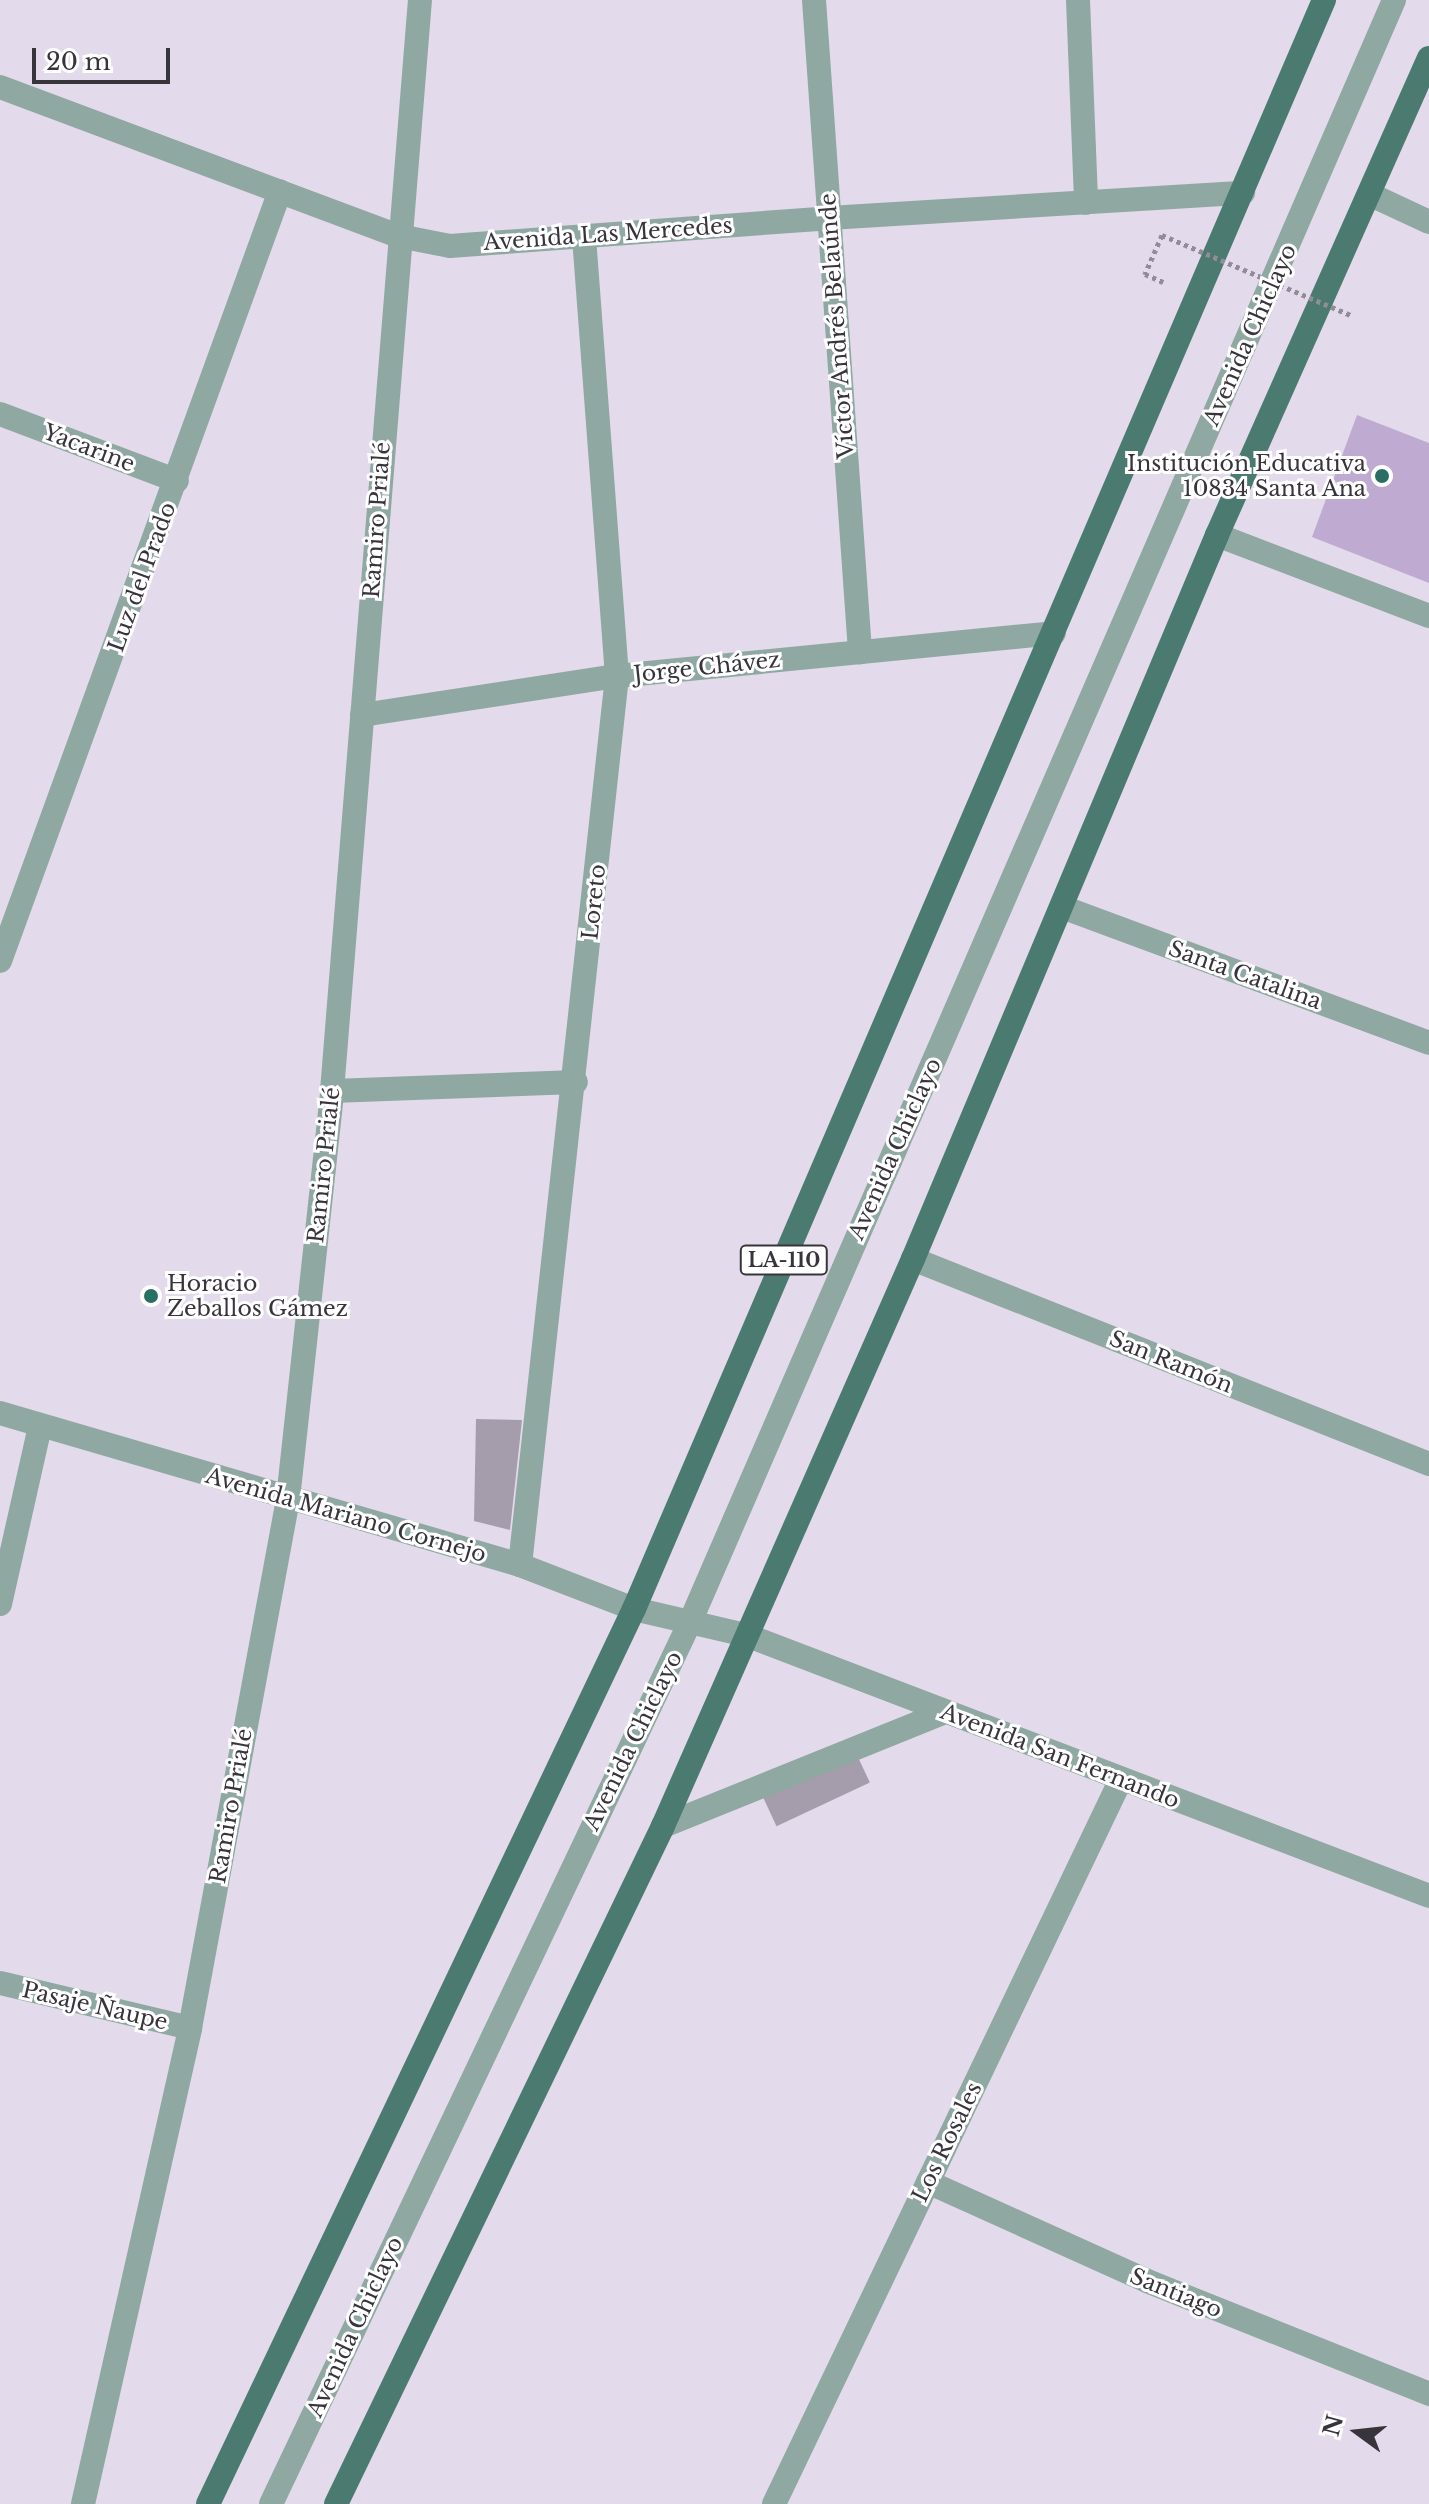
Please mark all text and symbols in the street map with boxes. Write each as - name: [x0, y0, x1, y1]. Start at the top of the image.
- scale bar: [36, 32, 174, 82]
- text: 20 m: [46, 47, 111, 76]
- street label: Víctor Andrés Belaúnde: [814, 192, 860, 460]
- street label: Avenida Las Mercedes: [482, 212, 734, 256]
- street label: Avenida Chiclayo: [1198, 240, 1302, 430]
- street label: Yacarine: [39, 418, 139, 478]
- street label: Ramiro Prialé: [358, 441, 396, 599]
- place label: Institución Educativa 10834 Santa Ana: [1127, 450, 1366, 502]
- marker: Institución Educativa 10834 Santa Ana: [1373, 467, 1391, 485]
- street label: Luz del Prado: [103, 499, 181, 655]
- street label: Jorge Chávez: [632, 646, 782, 688]
- street label: Loreto: [577, 863, 611, 941]
- street label: Santa Catalina: [1165, 935, 1325, 1015]
- street label: Avenida Chiclayo: [843, 1054, 947, 1244]
- street label: Ramiro Prialé: [303, 1086, 345, 1244]
- road number: LA-110: [738, 1244, 830, 1276]
- place label: Horacio Zeballos Gámez: [167, 1270, 348, 1322]
- marker: Horacio Zeballos Gámez: [142, 1287, 160, 1305]
- street label: San Ramón: [1106, 1325, 1236, 1399]
- street label: Avenida Mariano Cornejo: [203, 1462, 489, 1568]
- street label: Avenida Chiclayo: [578, 1647, 688, 1835]
- street label: Avenida San Fernando: [937, 1698, 1183, 1814]
- street label: Ramiro Prialé: [204, 1727, 258, 1885]
- street label: Pasaje Ñaupe: [20, 1976, 170, 2036]
- street label: Los Rosales: [907, 2078, 987, 2206]
- street label: Avenida Chiclayo: [302, 2233, 408, 2421]
- street label: Santiago: [1126, 2263, 1226, 2323]
- north arrow: [1317, 2392, 1397, 2472]
- text: N: [1318, 2412, 1349, 2439]

